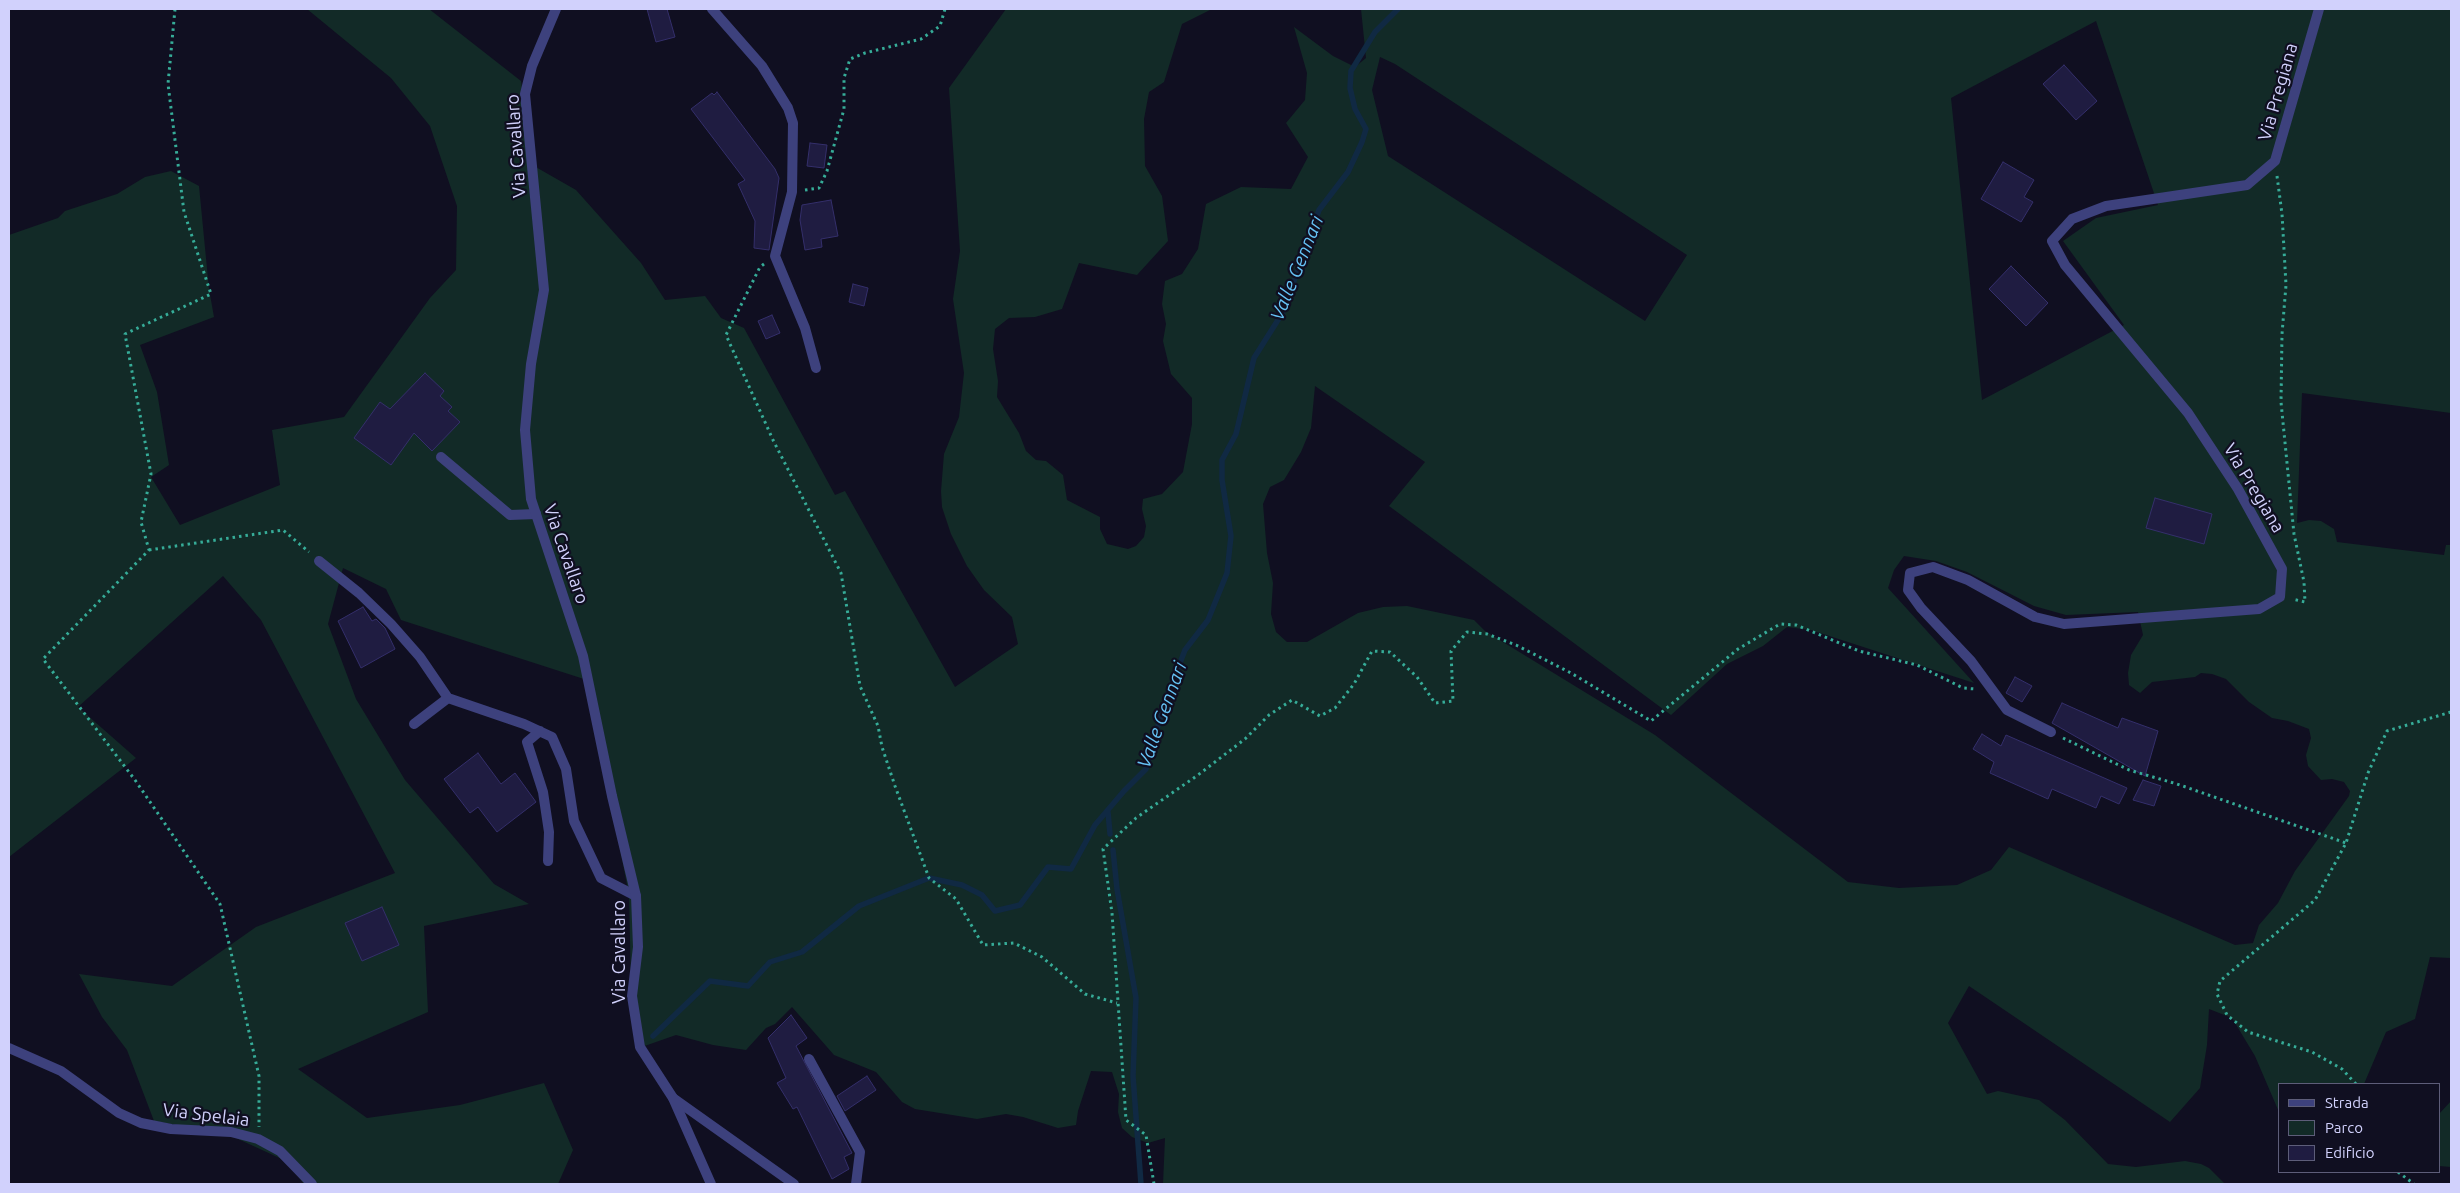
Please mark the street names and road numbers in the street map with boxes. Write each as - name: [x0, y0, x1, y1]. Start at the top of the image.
- street label: Via Pregiana: [2254, 41, 2302, 143]
- street label: Via Cavallaro: [502, 93, 530, 199]
- street label: Via Pregiana: [2219, 439, 2289, 537]
- street label: Via Cavallaro: [539, 501, 593, 607]
- street label: Via Cavallaro: [608, 900, 630, 1004]
- street label: Via Spelaia: [161, 1099, 251, 1131]

